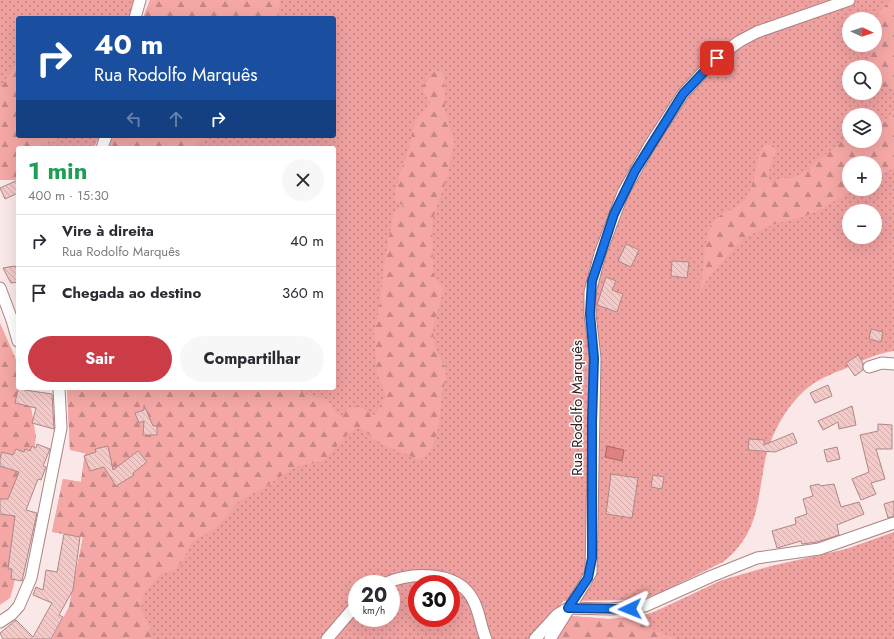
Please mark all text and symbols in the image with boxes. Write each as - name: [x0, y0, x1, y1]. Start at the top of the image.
- north arrow: [842, 12, 882, 52]
- map controls: [842, 12, 882, 244]
- text: 40 m: [94, 24, 163, 65]
- icon: right: [28, 32, 80, 84]
- pin: [700, 41, 734, 75]
- icon: arrive: [706, 47, 728, 69]
- button: search: [842, 60, 882, 100]
- text: Rua Rodolfo Marquês: [94, 62, 257, 88]
- icon: left: [123, 108, 145, 130]
- icon: ahead: [165, 108, 187, 130]
- icon: right: [207, 108, 229, 130]
- button: layers: [842, 108, 882, 148]
- text: 1 min: [28, 153, 88, 188]
- button: +: [842, 156, 882, 196]
- button: close: [282, 159, 324, 201]
- text: 400 m · 15:30: [28, 186, 109, 205]
- button: −: [842, 204, 882, 244]
- text: Vire à direita: [62, 220, 154, 242]
- icon: right: [28, 230, 50, 252]
- text: 40 m: [290, 230, 324, 252]
- text: Rua Rodolfo Marquês: [62, 242, 180, 261]
- icon: arrive: [28, 282, 50, 304]
- text: Chegada ao destino: [62, 282, 201, 304]
- text: 360 m: [282, 282, 324, 304]
- button: Sair: [28, 336, 172, 382]
- button: Compartilhar: [180, 336, 324, 382]
- street label: Rua Rodolfo Marquês: [566, 340, 588, 476]
- speed limit sign: 30: [408, 575, 460, 627]
- text: 20: [361, 581, 387, 610]
- position arrow: [609, 588, 651, 630]
- text: km/h: [363, 603, 385, 618]

